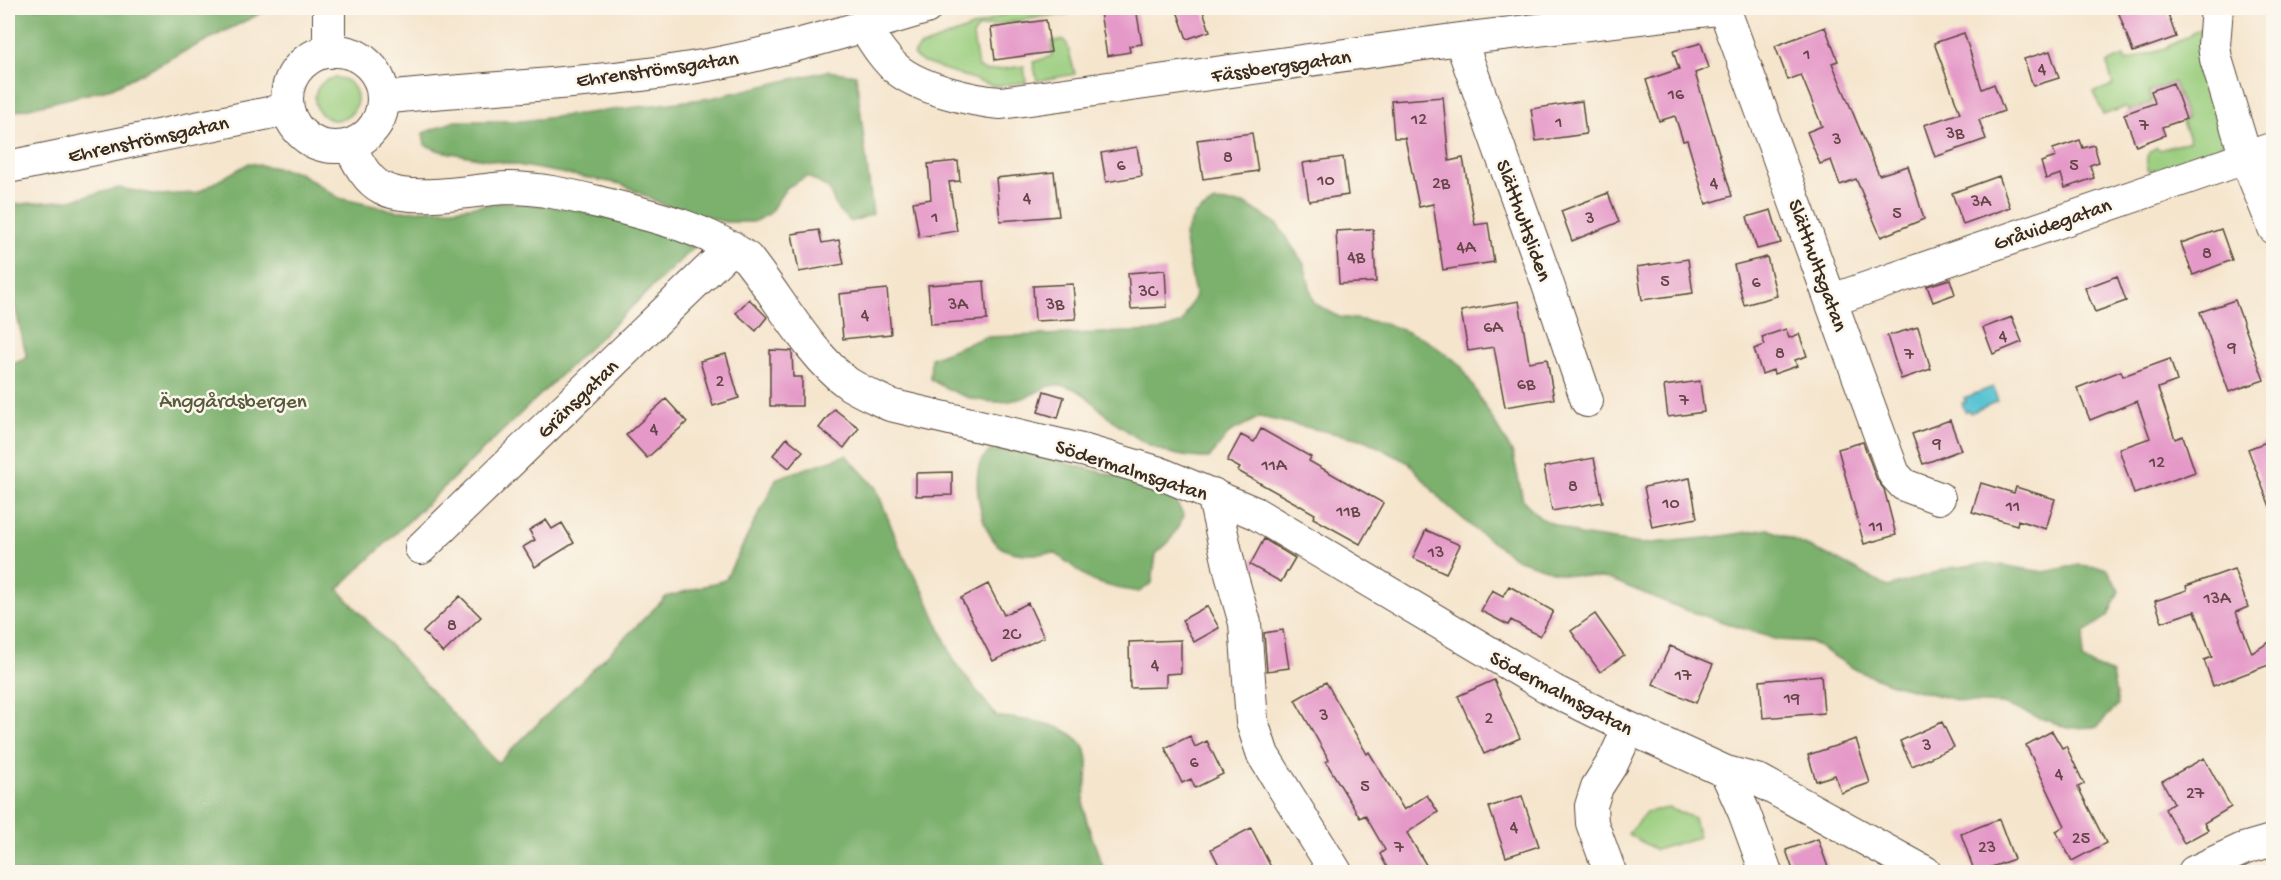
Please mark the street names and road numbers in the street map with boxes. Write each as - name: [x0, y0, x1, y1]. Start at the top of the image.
- street label: Fässbergsgatan: [1209, 46, 1353, 91]
- street label: Ehrenströmsgatan: [575, 48, 740, 95]
- street label: Ehrenströmsgatan: [66, 112, 231, 171]
- street label: Slätthultsliden: [1488, 157, 1555, 285]
- street label: Gråvidegatan: [1991, 194, 2115, 258]
- street label: Slätthultsgatan: [1780, 197, 1851, 336]
- street label: Gränsgatan: [533, 355, 625, 446]
- street label: Södermalmsgatan: [1052, 436, 1210, 509]
- street label: Södermalmsgatan: [1484, 647, 1636, 743]

